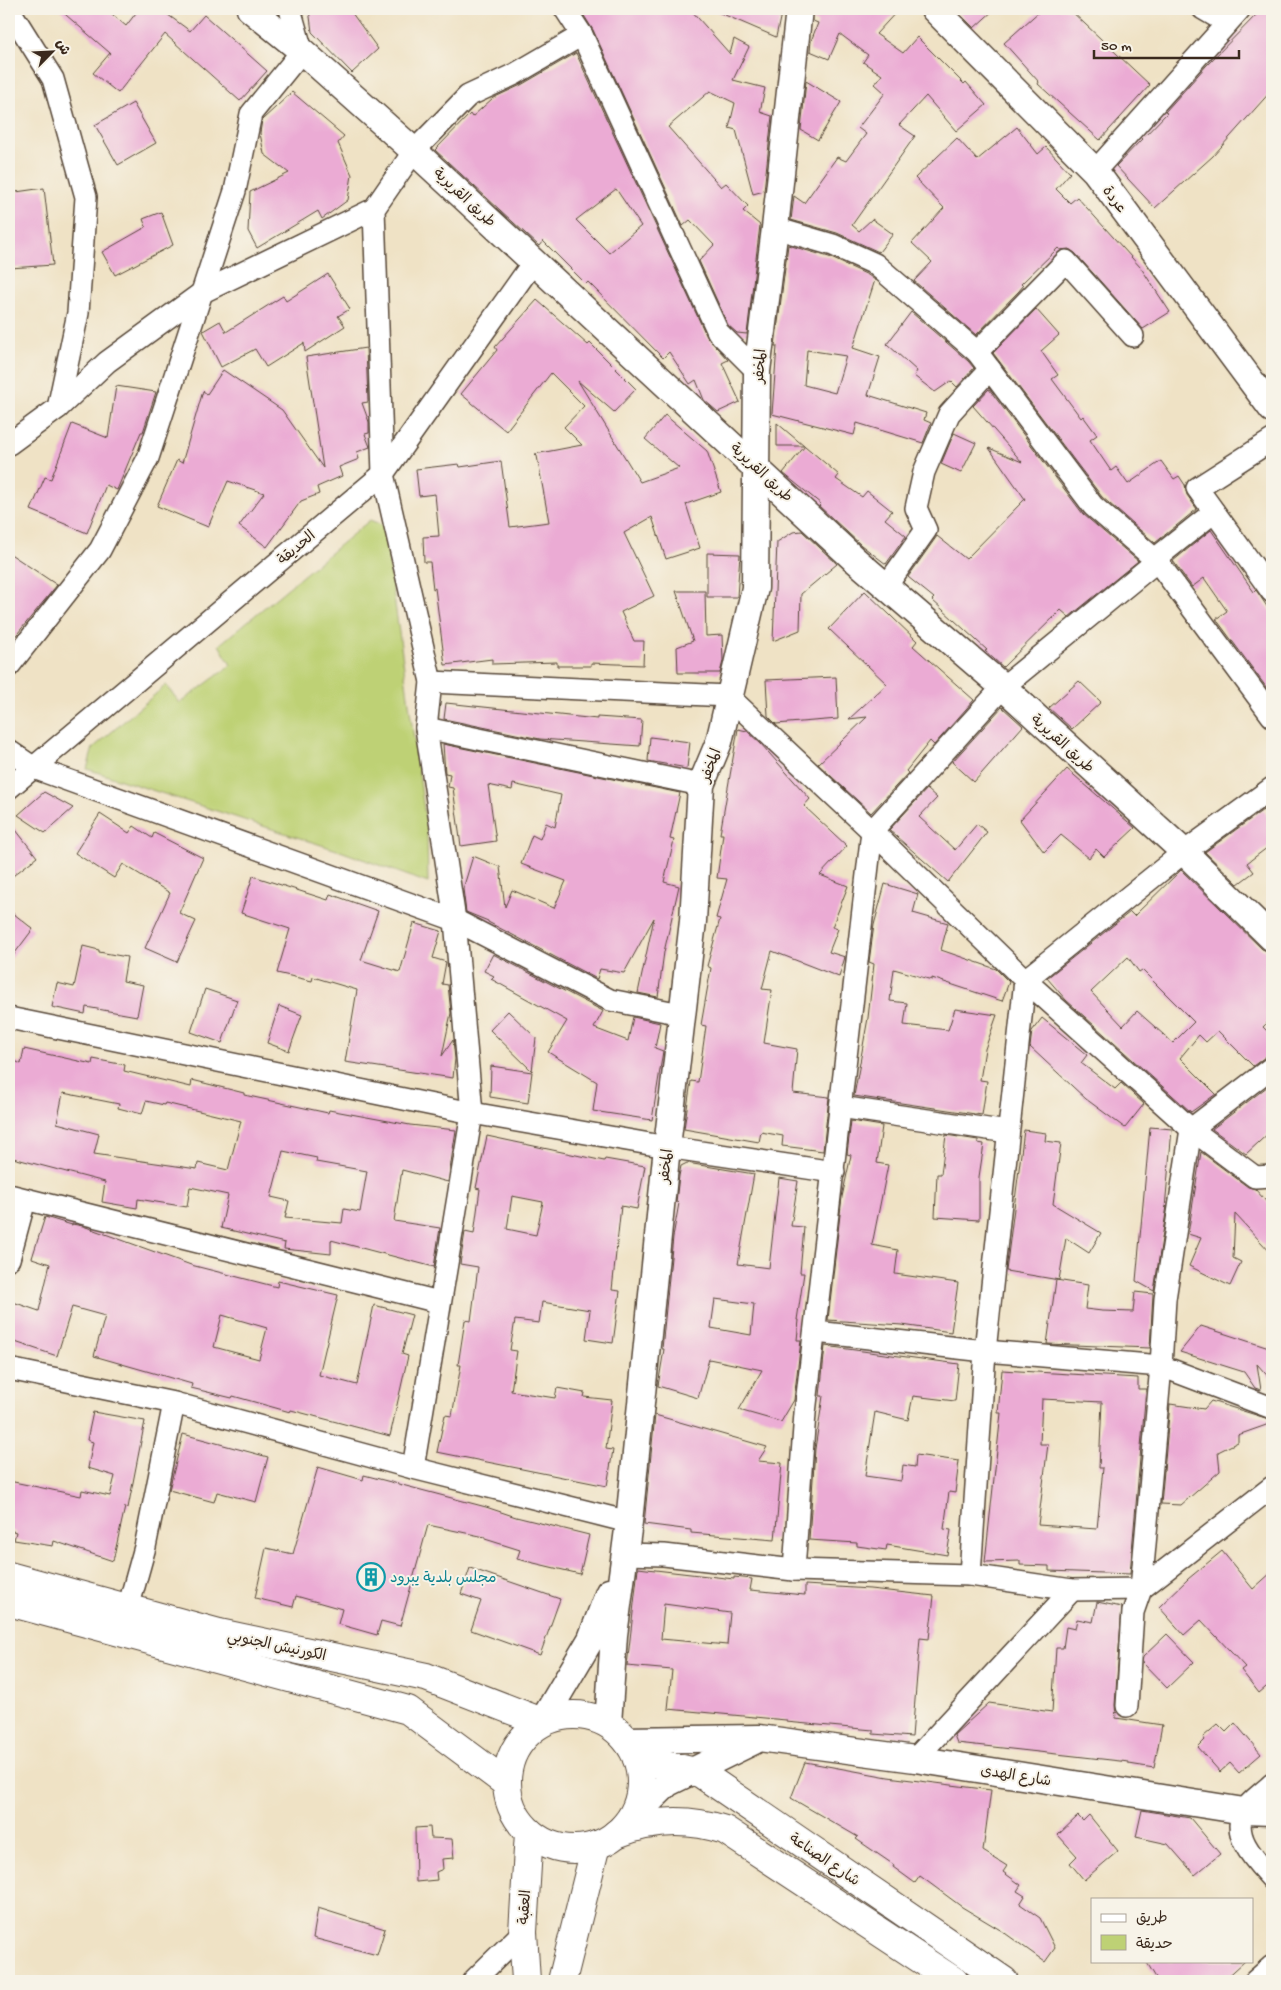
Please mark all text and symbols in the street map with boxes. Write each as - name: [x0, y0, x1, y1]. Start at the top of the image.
- north arrow: [28, 28, 78, 78]
- scale bar: [1094, 28, 1238, 60]
- text: ش: [51, 37, 72, 58]
- text: 50 m: [1101, 38, 1132, 56]
- street label: طريق القريرية: [429, 165, 499, 232]
- street label: عردة: [1097, 183, 1129, 217]
- street label: المخفر: [751, 348, 771, 386]
- street label: طريق القريرية: [726, 440, 796, 507]
- street label: الحديقة: [275, 527, 320, 570]
- street label: طريق القريرية: [1026, 711, 1097, 778]
- street label: المخفر: [697, 746, 726, 787]
- street label: المخفر: [656, 1148, 678, 1186]
- building icon: مجلس بلدية يبرود: [356, 1562, 386, 1592]
- place label: مجلس بلدية يبرود: [390, 1570, 496, 1588]
- street label: الكورنيش الجنوبي: [225, 1628, 328, 1668]
- street label: شارع الهدى: [979, 1762, 1052, 1791]
- street label: شارع الصناعة: [785, 1830, 863, 1891]
- street label: العقبة: [516, 1889, 536, 1925]
- legend: [1091, 1898, 1254, 1962]
- text: طريق: [1136, 1910, 1168, 1928]
- text: حديقة: [1136, 1936, 1173, 1954]

